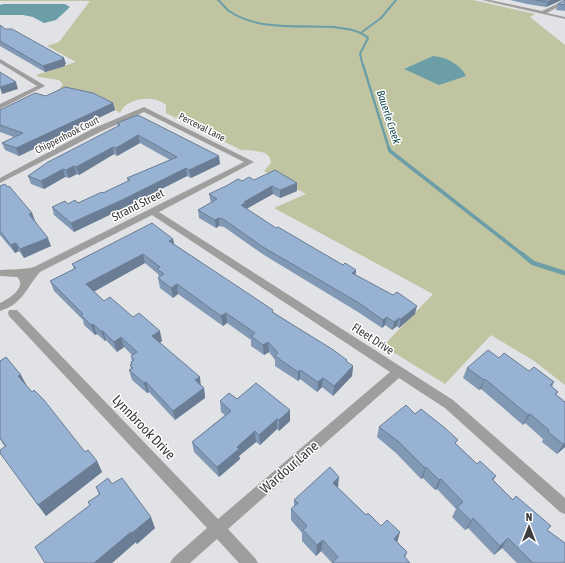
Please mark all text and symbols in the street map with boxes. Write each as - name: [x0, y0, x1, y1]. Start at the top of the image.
- water label: Bauerle Creek: [375, 89, 403, 145]
- street label: Perceval Lane: [177, 111, 228, 144]
- street label: Chippenhook Court: [33, 114, 101, 156]
- street label: Strand Street: [109, 186, 167, 224]
- street label: Fleet Drive: [349, 320, 397, 358]
- street label: Lynnbrook Drive: [109, 391, 179, 463]
- street label: Wardour Lane: [257, 438, 321, 496]
- north arrow: [509, 507, 549, 547]
- text: N: [526, 511, 532, 523]

